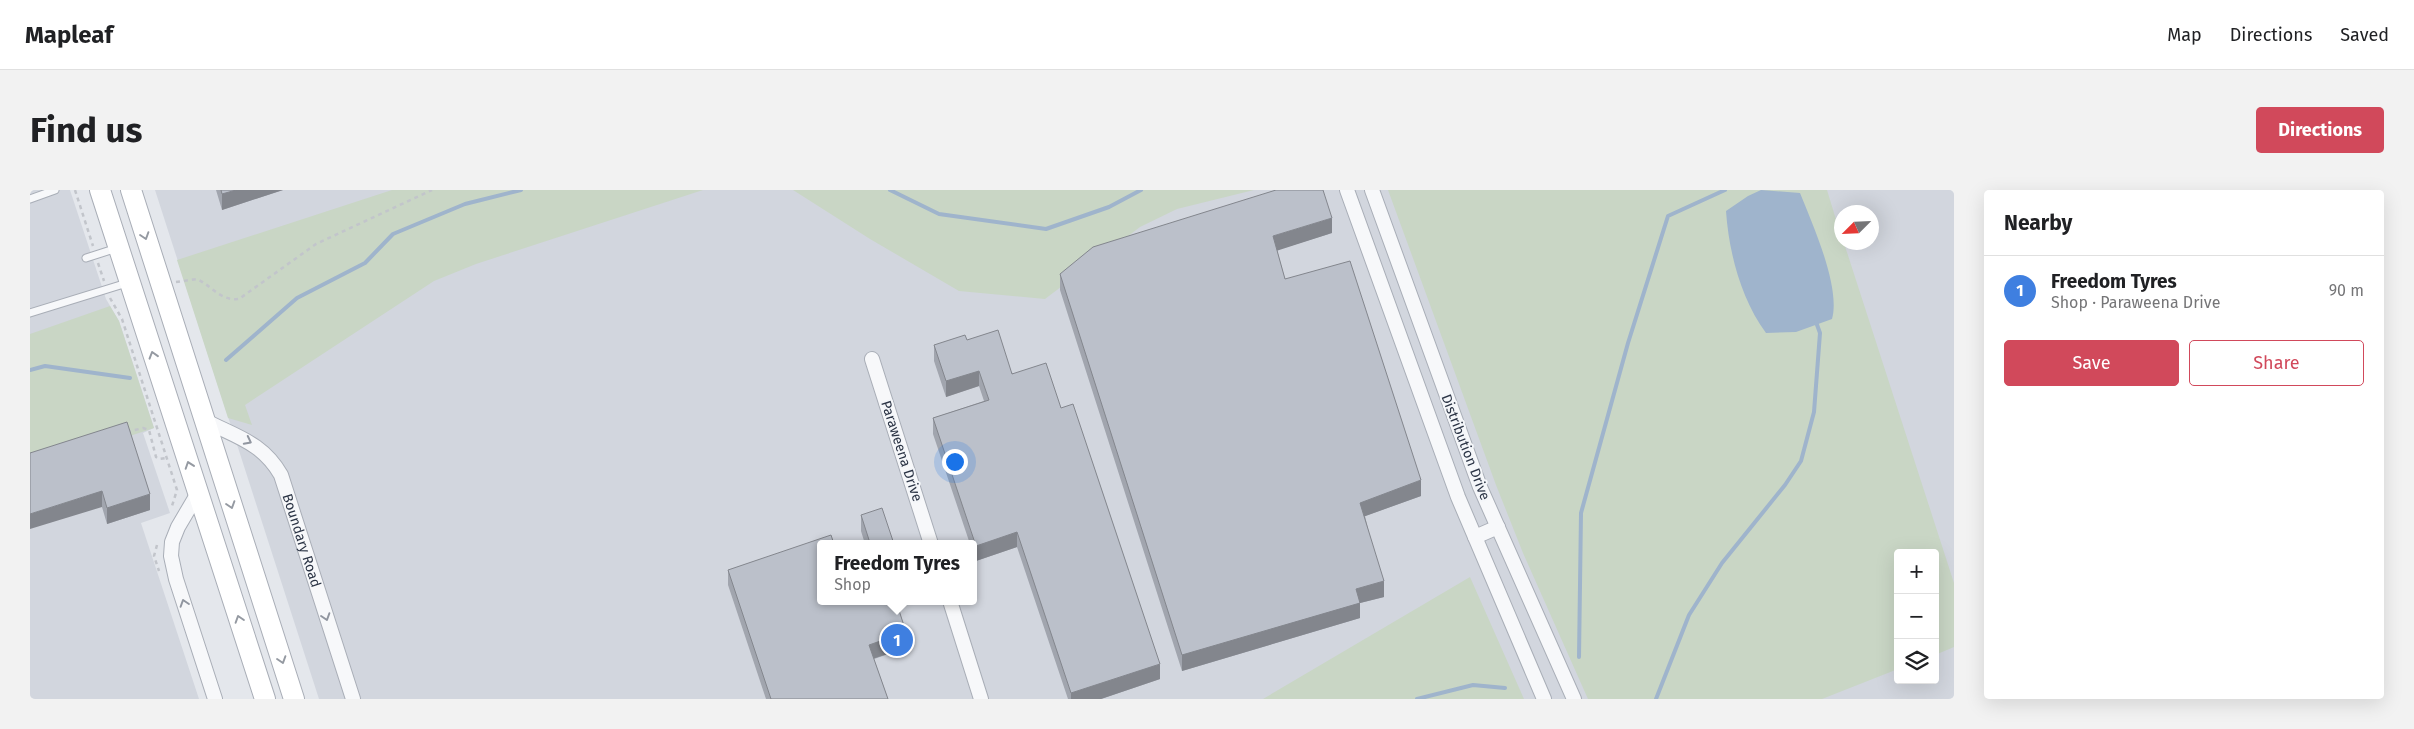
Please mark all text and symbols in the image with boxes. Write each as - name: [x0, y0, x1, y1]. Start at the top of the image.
- text: Mapleaf: [25, 21, 113, 49]
- text: Map: [2167, 24, 2202, 46]
- text: Directions: [2230, 24, 2312, 46]
- text: Saved: [2340, 24, 2389, 46]
- button: Directions: [2256, 107, 2384, 153]
- text: Find us: [30, 109, 142, 151]
- north arrow: [1834, 205, 1879, 250]
- text: Nearby: [2004, 210, 2072, 236]
- one-way arrow: [140, 232, 150, 240]
- text: Freedom Tyres: [2051, 270, 2177, 293]
- text: 1: [2016, 281, 2024, 300]
- text: 90 m: [2329, 281, 2364, 300]
- text: Shop · Paraweena Drive: [2051, 293, 2220, 312]
- button: Save: [2004, 340, 2179, 386]
- button: Share: [2189, 340, 2364, 386]
- one-way arrow: [148, 351, 158, 359]
- street label: Distribution Drive: [1437, 392, 1494, 503]
- street label: Paraweena Drive: [877, 399, 926, 504]
- one-way arrow: [242, 435, 251, 445]
- your location: [942, 449, 968, 475]
- one-way arrow: [184, 461, 194, 469]
- street label: Boundary Road: [279, 491, 324, 589]
- one-way arrow: [226, 500, 236, 509]
- popup: [817, 540, 977, 605]
- map controls: [1894, 549, 1939, 684]
- button: +: [1894, 549, 1939, 594]
- text: Freedom Tyres: [834, 552, 960, 575]
- text: Shop: [834, 575, 871, 594]
- button: −: [1894, 594, 1939, 639]
- one-way arrow: [179, 599, 189, 608]
- one-way arrow: [321, 612, 331, 620]
- one-way arrow: [235, 616, 245, 624]
- pin: 1: [881, 621, 913, 659]
- button: layers: [1894, 639, 1939, 684]
- one-way arrow: [276, 655, 286, 663]

